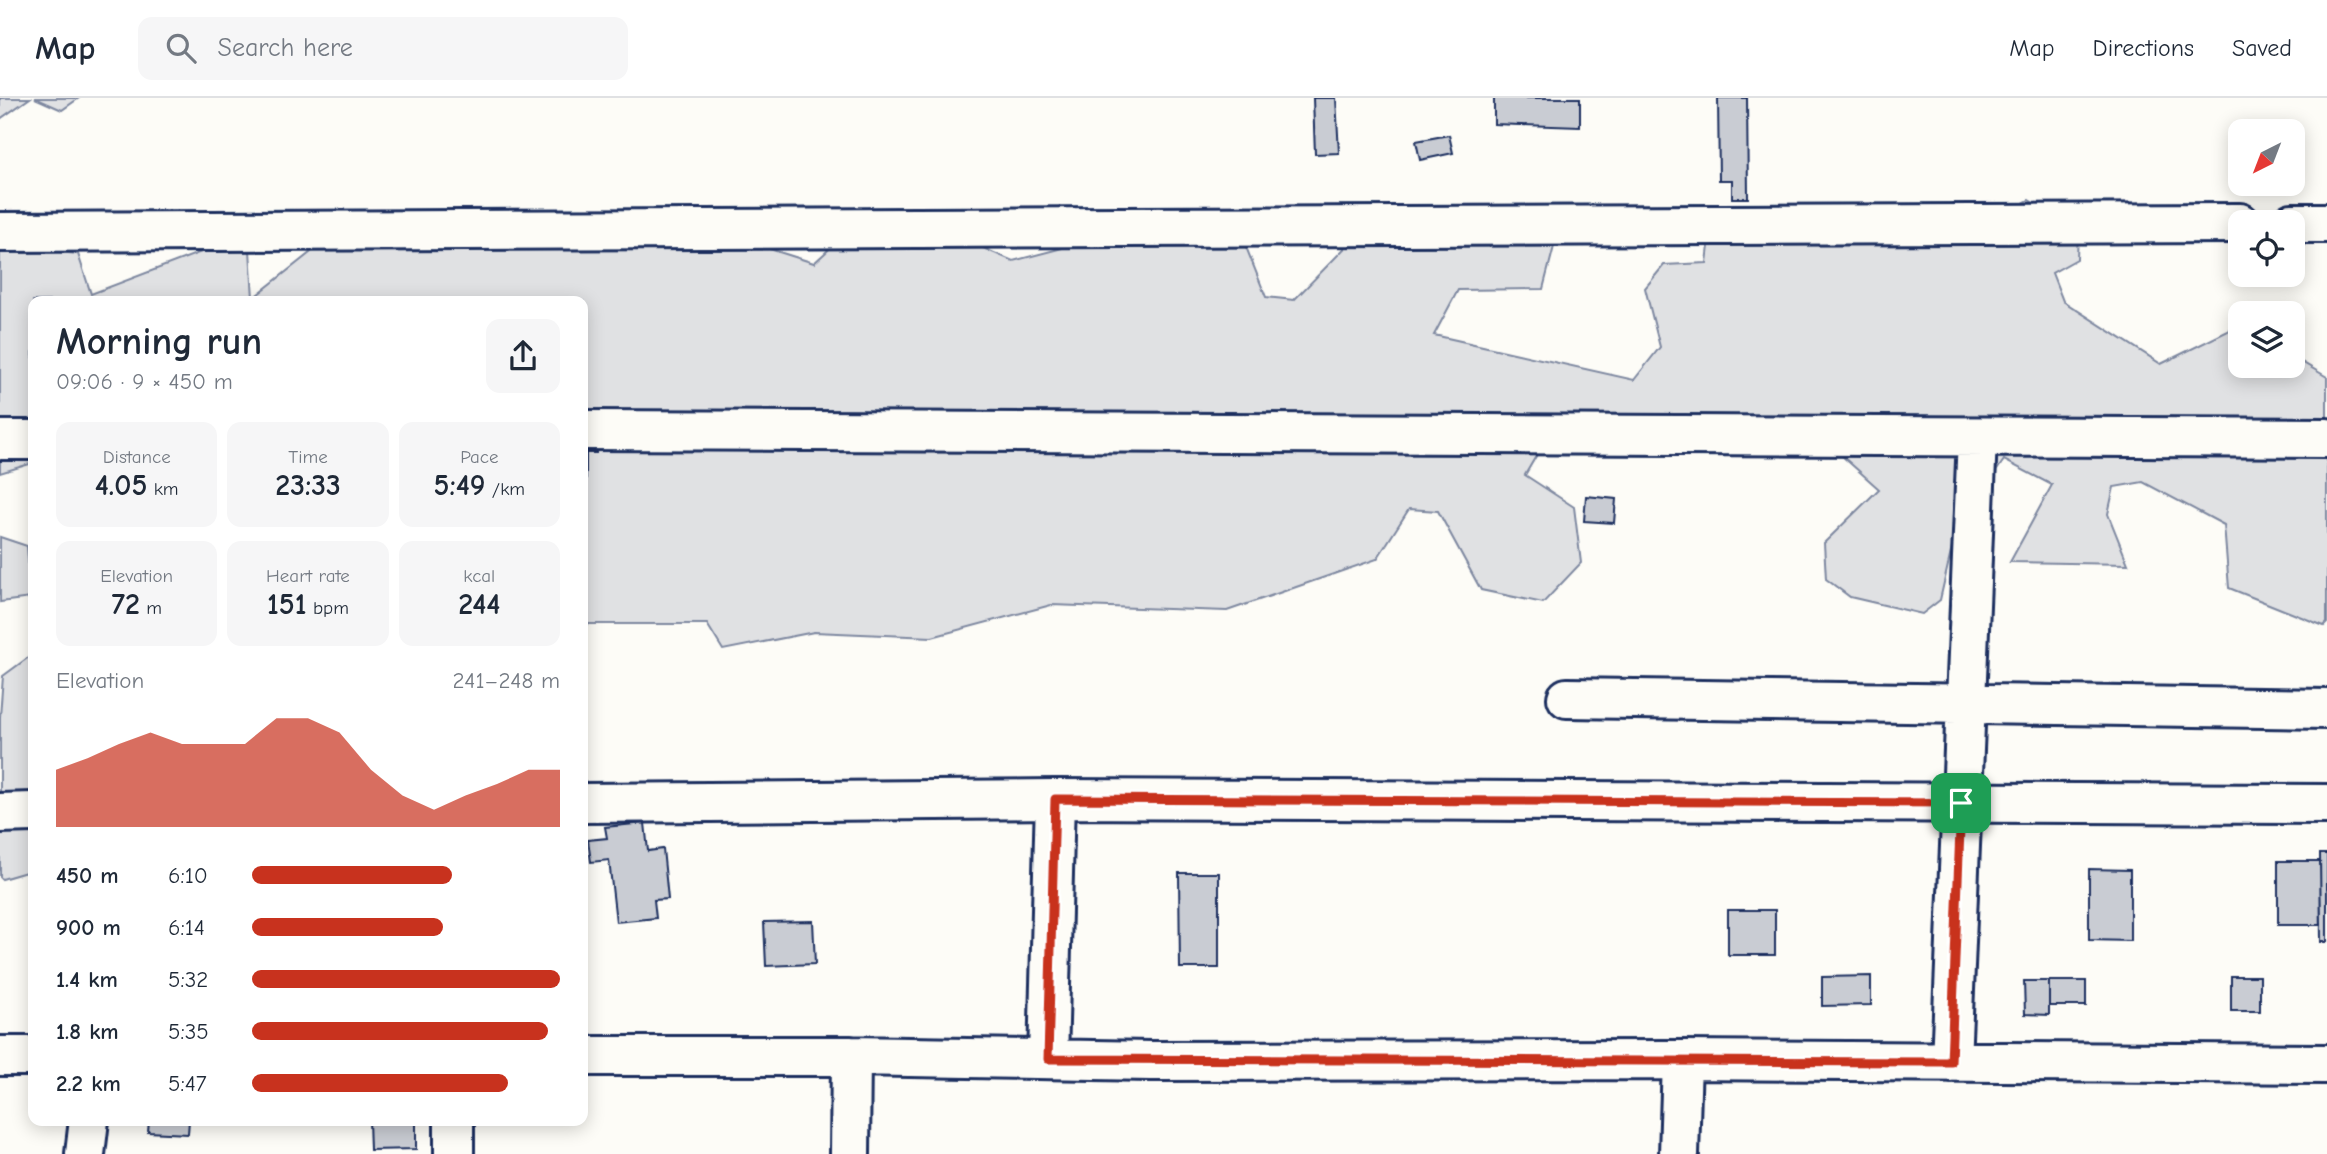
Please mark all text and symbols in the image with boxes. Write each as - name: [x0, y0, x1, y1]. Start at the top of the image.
- search box: [138, 17, 628, 80]
- text: Map: [35, 29, 96, 67]
- icon: search: [162, 29, 200, 67]
- text: Search here: [218, 33, 353, 63]
- text: Map: [2009, 34, 2055, 62]
- text: Directions: [2093, 34, 2194, 62]
- text: Saved: [2232, 34, 2292, 62]
- north arrow: [2228, 119, 2305, 196]
- map controls: [2228, 119, 2305, 378]
- button: locate: [2228, 210, 2305, 287]
- button: layers: [2228, 301, 2305, 378]
- button: share: [486, 319, 560, 393]
- text: Morning run: [56, 320, 262, 364]
- text: 09:06 · 9 × 450 m: [56, 368, 233, 395]
- text: Distance: [103, 446, 171, 468]
- text: Time: [288, 446, 328, 468]
- text: Pace: [460, 446, 498, 468]
- text: 4.05: [95, 468, 147, 503]
- text: 23:33: [275, 468, 341, 503]
- text: 5:49: [434, 468, 486, 503]
- text: km: [147, 478, 179, 500]
- text: /km: [486, 478, 525, 500]
- text: Elevation: [100, 565, 173, 587]
- text: Heart rate: [266, 565, 350, 587]
- text: kcal: [463, 565, 495, 587]
- text: 72: [111, 587, 140, 622]
- text: 151: [267, 587, 307, 622]
- text: 244: [458, 587, 500, 622]
- text: m: [140, 597, 162, 619]
- text: bpm: [307, 597, 349, 619]
- text: Elevation: [56, 667, 144, 694]
- text: 241–248 m: [452, 667, 560, 694]
- pin: [1931, 773, 1991, 833]
- icon: arrive: [1942, 784, 1980, 822]
- text: 450 m: [56, 862, 119, 889]
- text: 6:10: [168, 862, 208, 889]
- text: 900 m: [56, 914, 121, 941]
- text: 6:14: [168, 914, 205, 941]
- text: 1.4 km: [56, 966, 118, 993]
- text: 5:32: [168, 966, 208, 993]
- text: 1.8 km: [56, 1018, 119, 1045]
- text: 5:35: [168, 1018, 209, 1045]
- text: 2.2 km: [56, 1070, 121, 1097]
- text: 5:47: [168, 1070, 207, 1097]

